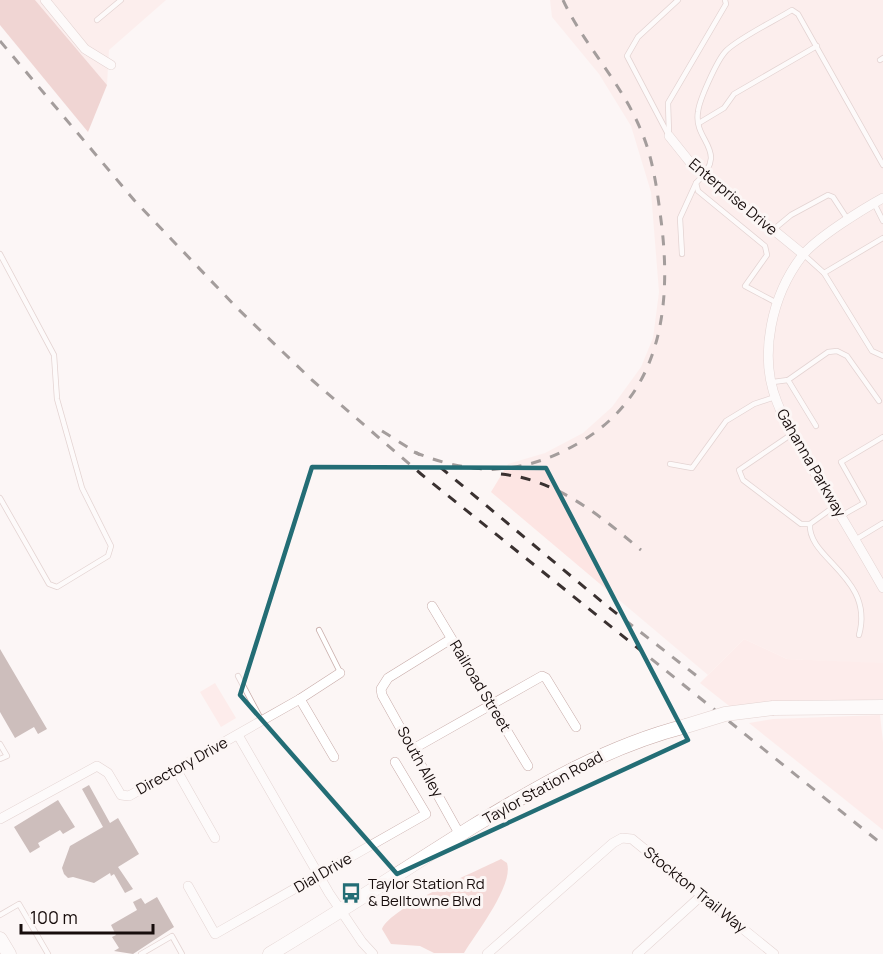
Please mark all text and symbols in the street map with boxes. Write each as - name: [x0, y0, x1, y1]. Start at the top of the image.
- street label: Enterprise Drive: [684, 153, 782, 240]
- street label: Gahanna Parkway: [772, 405, 851, 521]
- street label: Railroad Street: [445, 636, 516, 735]
- street label: South Alley: [392, 723, 449, 801]
- street label: Directory Drive: [132, 732, 232, 799]
- street label: Taylor Station Road: [479, 746, 606, 829]
- street label: Stockton Trail Way: [639, 842, 751, 938]
- street label: Dial Drive: [290, 847, 356, 898]
- place label: Taylor Station Rd & Belltowne Blvd: [368, 873, 485, 911]
- bus stop icon: Taylor Station Rd & Belltowne Blvd: [339, 881, 363, 905]
- scale bar: [21, 897, 153, 935]
- text: 100 m: [30, 905, 78, 929]

